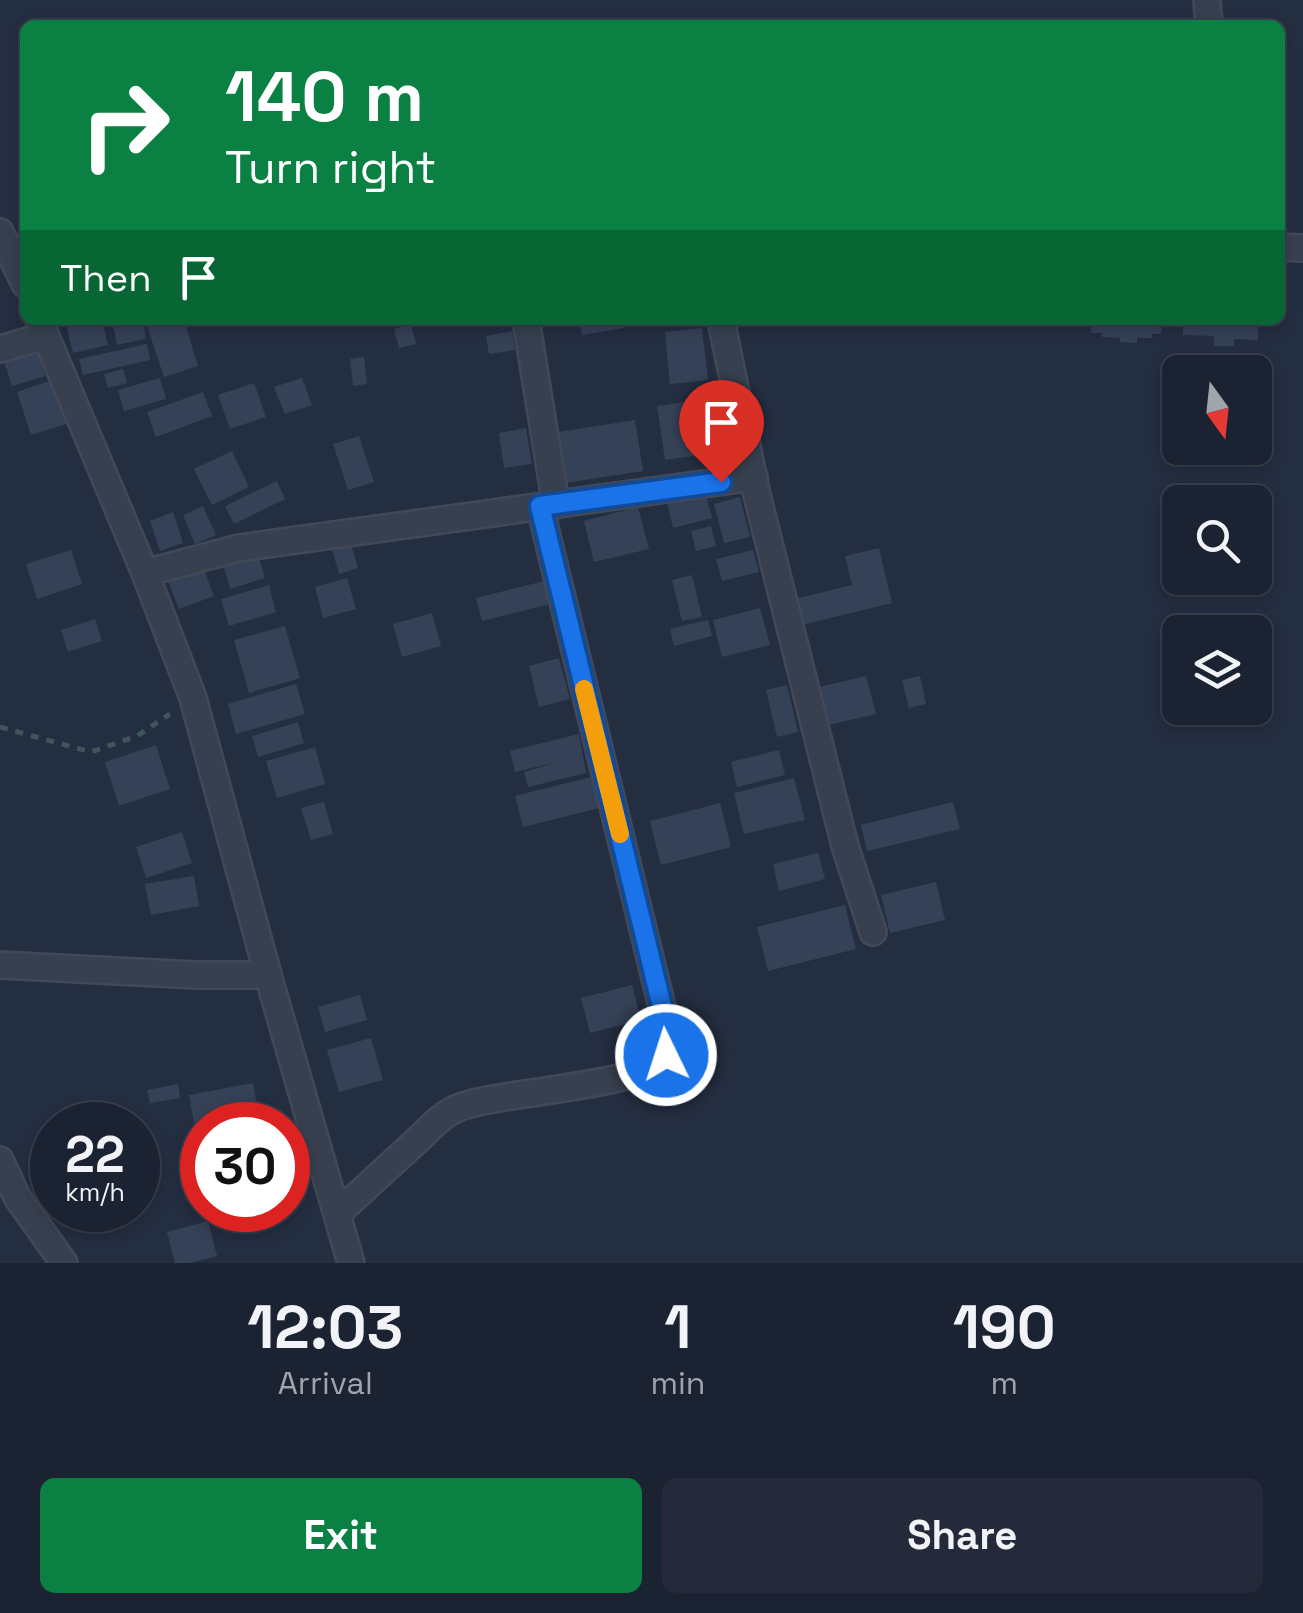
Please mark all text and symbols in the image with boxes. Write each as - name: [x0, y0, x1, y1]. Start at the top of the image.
- text: 140 m: [225, 52, 424, 141]
- icon: right: [60, 60, 190, 190]
- text: Turn right: [225, 139, 436, 196]
- icon: arrive: [171, 250, 226, 305]
- text: Then: [60, 254, 151, 302]
- north arrow: [1162, 355, 1272, 465]
- map controls: [1162, 355, 1272, 725]
- pin: [679, 380, 764, 483]
- icon: arrive: [694, 395, 749, 450]
- button: search: [1162, 485, 1272, 595]
- button: layers: [1162, 615, 1272, 725]
- position arrow: [614, 1003, 718, 1107]
- speed limit sign: 30: [180, 1102, 310, 1232]
- text: 22: [65, 1123, 125, 1187]
- text: km/h: [65, 1176, 125, 1208]
- text: 12:03: [247, 1289, 403, 1366]
- text: 1: [664, 1289, 691, 1366]
- text: 190: [953, 1289, 1056, 1366]
- text: Arrival: [278, 1363, 373, 1403]
- text: min: [650, 1363, 705, 1403]
- text: m: [990, 1363, 1018, 1403]
- button: Exit: [40, 1478, 642, 1593]
- button: Share: [662, 1478, 1263, 1593]

